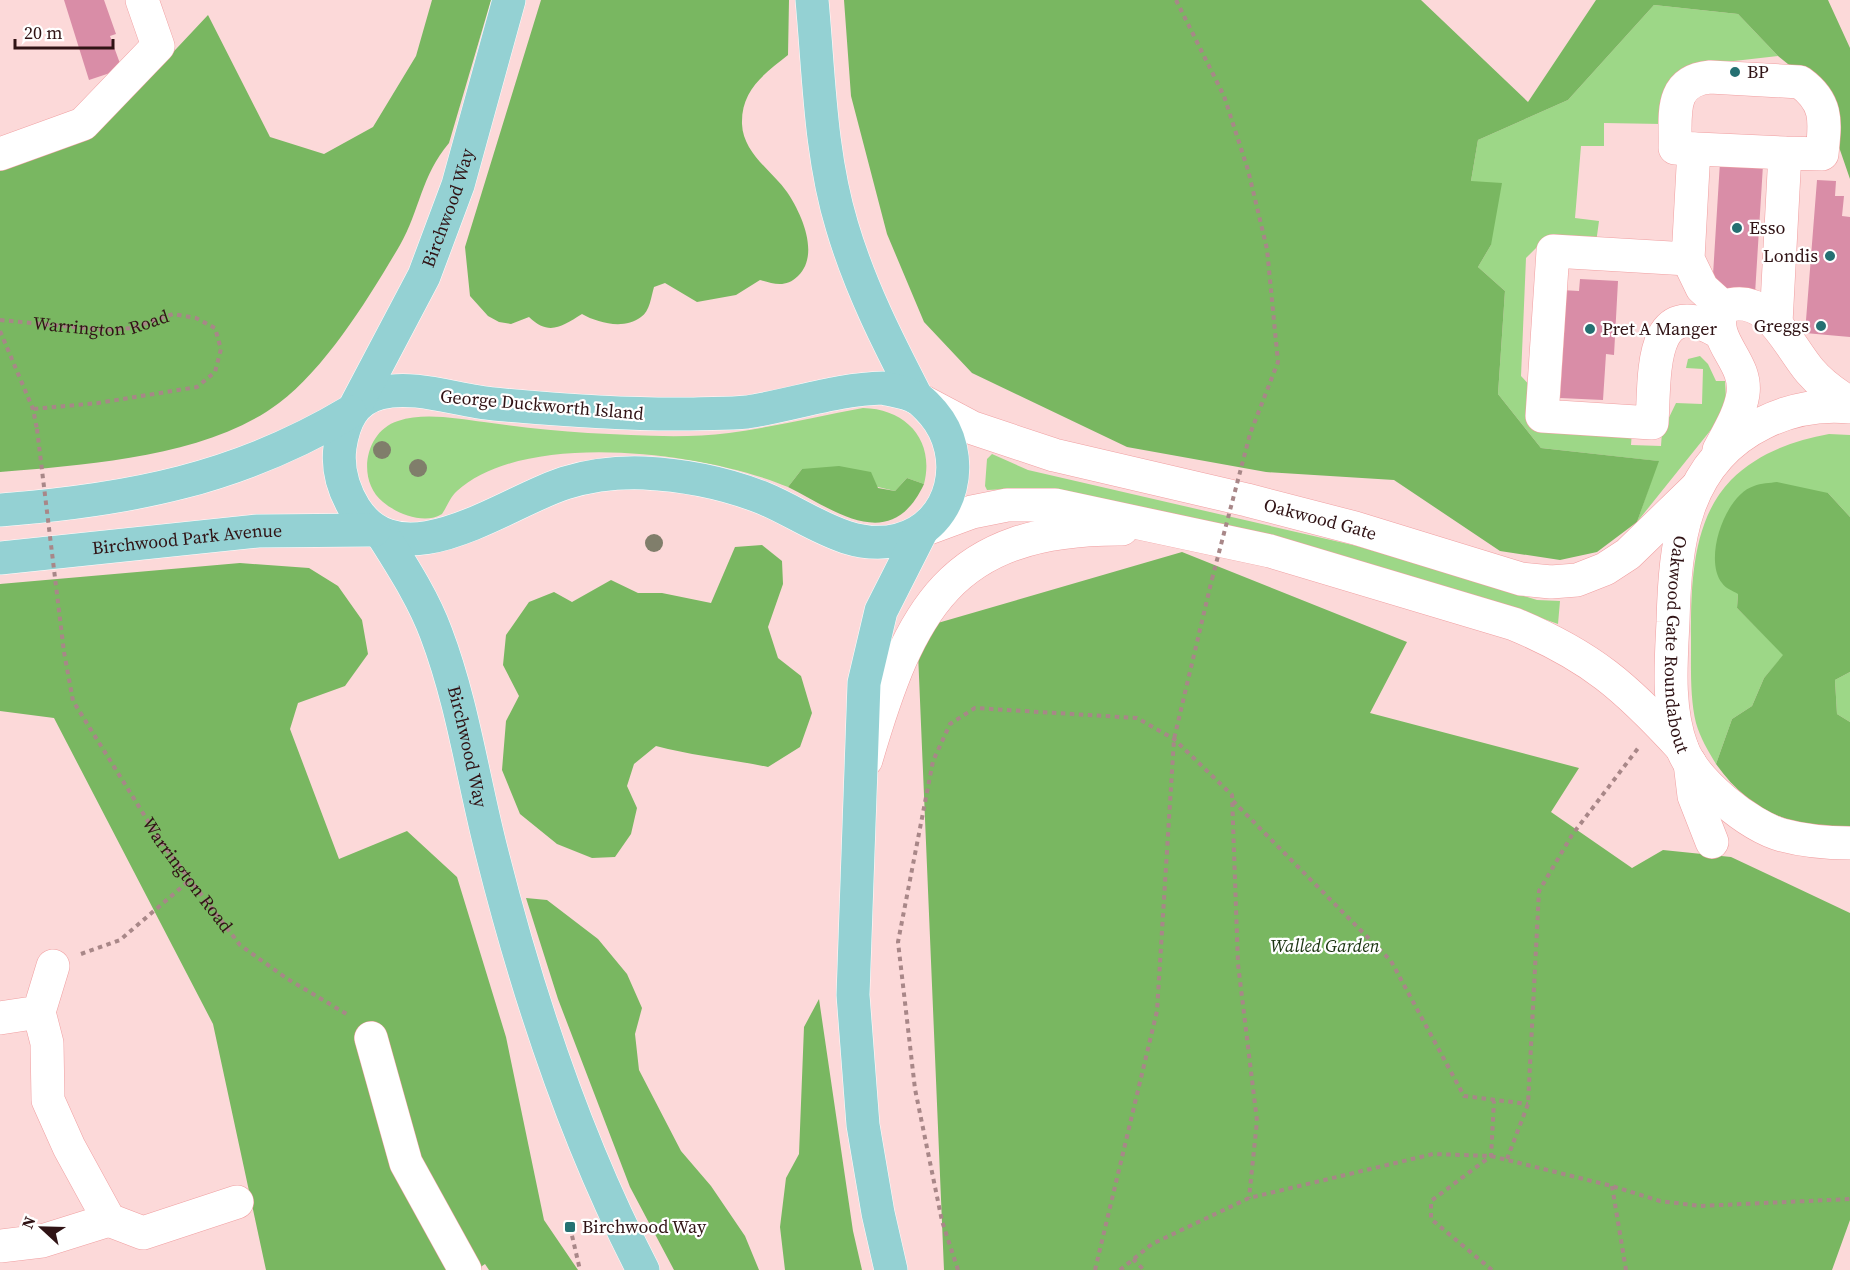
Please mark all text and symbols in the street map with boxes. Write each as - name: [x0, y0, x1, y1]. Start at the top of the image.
- scale bar: [15, 12, 112, 50]
- text: 20 m: [24, 20, 62, 45]
- place label: BP: [1747, 59, 1769, 84]
- marker: BP: [1728, 65, 1742, 79]
- street label: Birchwood Way: [415, 145, 480, 271]
- place label: Esso: [1749, 215, 1785, 240]
- marker: Esso: [1730, 221, 1744, 235]
- place label: Londis: [1763, 243, 1818, 268]
- marker: Londis: [1823, 249, 1837, 263]
- street label: Warrington Road: [32, 303, 172, 342]
- place label: Greggs: [1754, 313, 1809, 338]
- place label: Pret A Manger: [1602, 316, 1717, 341]
- marker: Greggs: [1814, 319, 1828, 333]
- marker: Pret A Manger: [1583, 322, 1597, 336]
- street label: George Duckworth Island: [439, 383, 645, 426]
- street label: Oakwood Gate: [1261, 492, 1380, 546]
- street label: Birchwood Park Avenue: [91, 518, 282, 560]
- street label: Oakwood Gate Roundabout: [1659, 534, 1696, 757]
- street label: Birchwood Way: [442, 683, 494, 811]
- street label: Warrington Road: [137, 812, 239, 937]
- park label: Walled Garden: [1270, 933, 1380, 958]
- north arrow: [12, 1198, 72, 1258]
- text: N: [16, 1213, 41, 1232]
- place label: Birchwood Way: [582, 1214, 707, 1239]
- marker: Birchwood Way: [563, 1220, 577, 1234]

